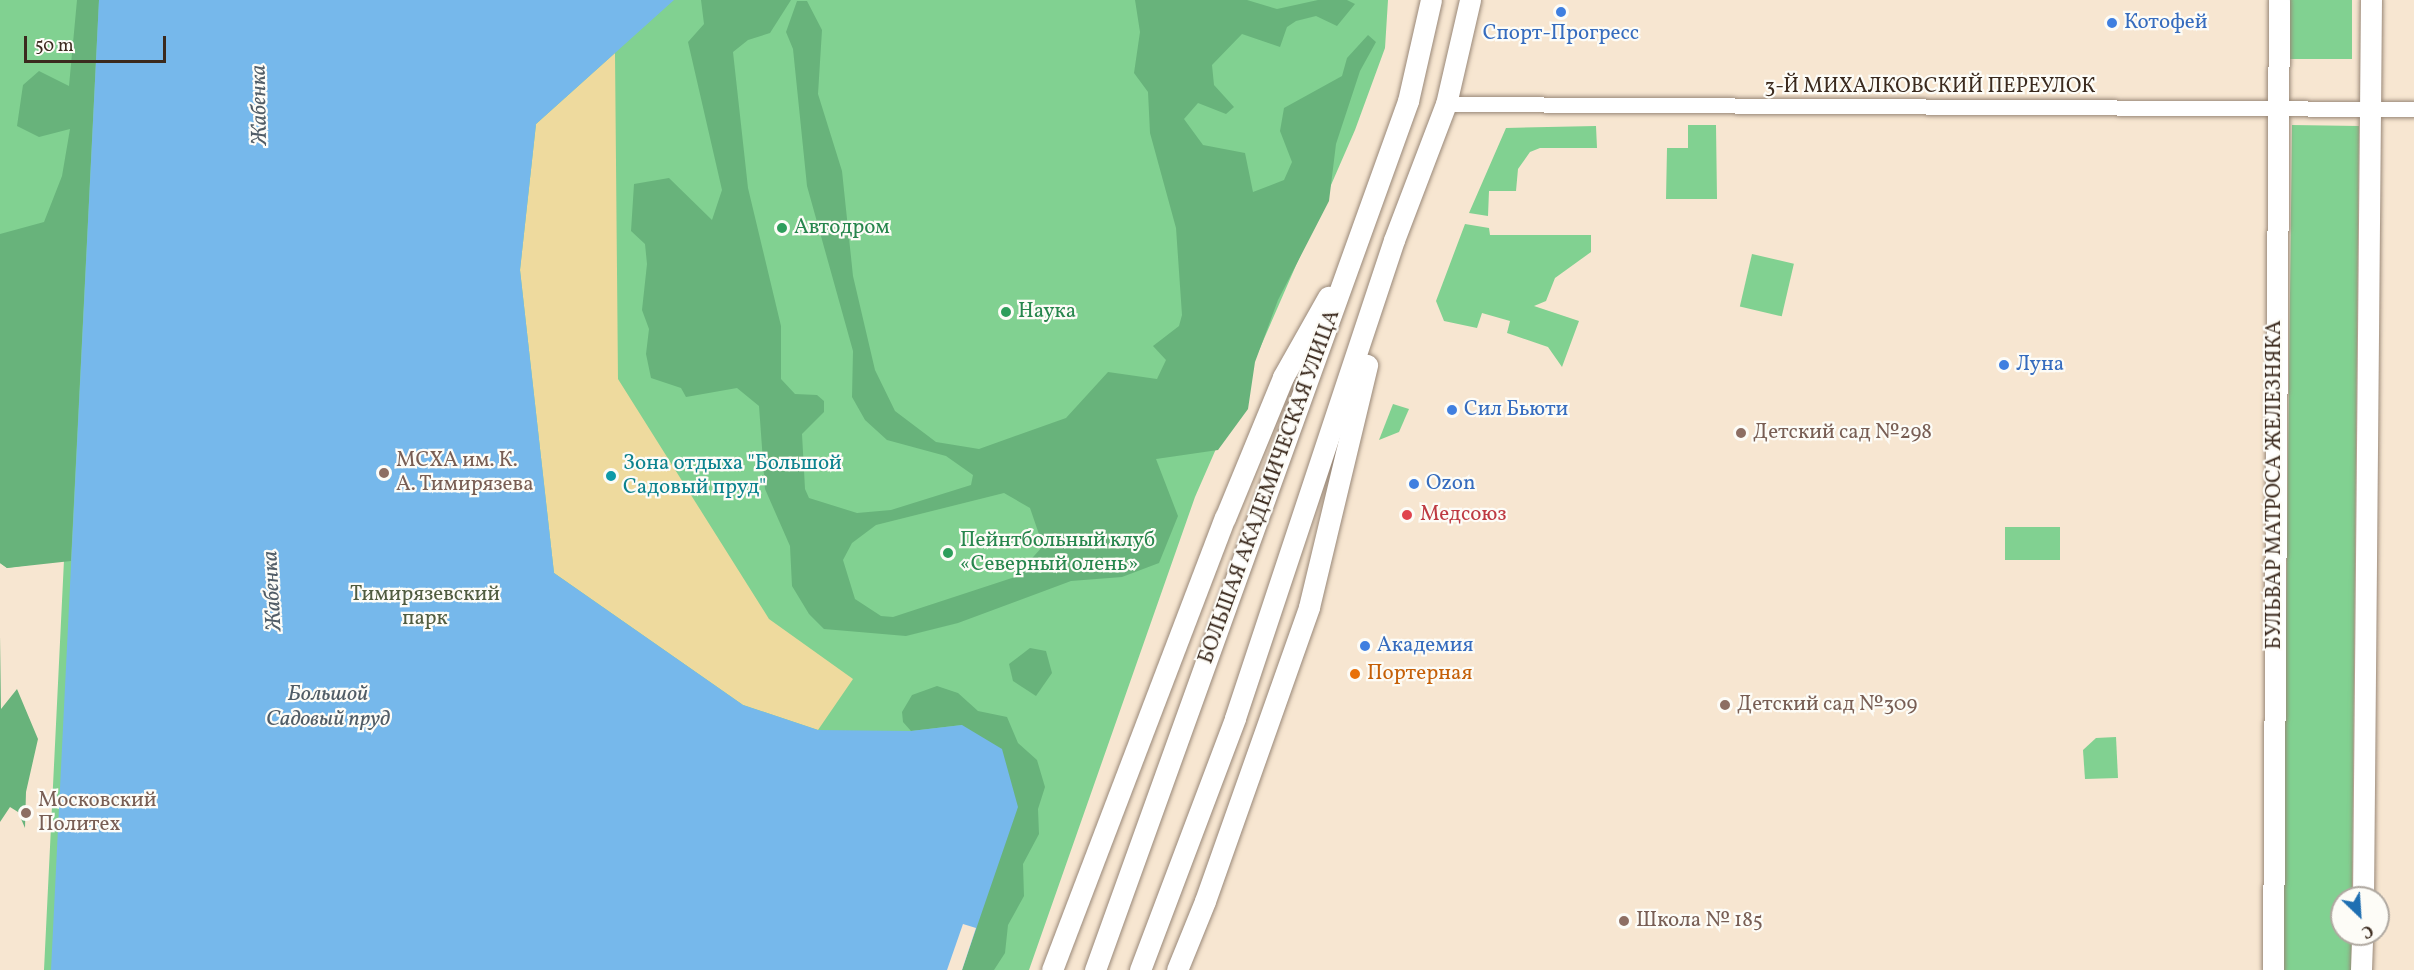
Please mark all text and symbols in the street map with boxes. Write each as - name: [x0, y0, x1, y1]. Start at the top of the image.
- marker: Спорт-Прогресс: [1554, 5, 1568, 19]
- place label: Котофей: [2124, 10, 2208, 36]
- marker: Котофей: [2105, 16, 2119, 30]
- place label: Спорт-Прогресс: [1483, 21, 1639, 47]
- scale bar: [27, 24, 170, 62]
- text: 50 m: [35, 34, 74, 59]
- water label: Жабенка: [246, 64, 274, 146]
- street label: 3-Й МИХАЛКОВСКИЙ ПЕРЕУЛОК: [1764, 74, 2096, 100]
- place label: Автодром: [794, 215, 890, 241]
- marker: Автодром: [775, 221, 789, 235]
- place label: Наука: [1018, 299, 1076, 325]
- marker: Наука: [999, 305, 1013, 319]
- street label: БОЛЬШАЯ АКАДЕМИЧЕСКАЯ УЛИЦА: [1194, 307, 1346, 667]
- street label: БУЛЬВАР МАТРОСА ЖЕЛЕЗНЯКА: [2262, 320, 2288, 650]
- place label: Луна: [2016, 352, 2064, 378]
- marker: Луна: [1997, 358, 2011, 372]
- place label: Сил Бьюти: [1464, 397, 1568, 423]
- marker: Сил Бьюти: [1445, 403, 1459, 417]
- place label: Детский сад №298: [1753, 420, 1932, 446]
- marker: Детский сад №298: [1734, 426, 1748, 440]
- place label: МСХА им. К. А. Тимирязева: [396, 448, 534, 498]
- place label: Зона отдыха "Большой Садовый пруд": [623, 451, 842, 501]
- marker: МСХА им. К. А. Тимирязева: [377, 466, 391, 480]
- marker: Зона отдыха "Большой Садовый пруд": [604, 469, 618, 483]
- place label: Ozon: [1426, 471, 1476, 497]
- marker: Ozon: [1407, 477, 1421, 491]
- place label: Медсоюз: [1420, 502, 1506, 528]
- marker: Медсоюз: [1398, 506, 1416, 524]
- place label: Пейнтбольный клуб «Северный олень»: [960, 528, 1155, 578]
- marker: Пейнтбольный клуб «Северный олень»: [941, 546, 955, 560]
- water label: Жабенка: [258, 550, 288, 632]
- park label: Тимирязевский парк: [350, 582, 500, 632]
- place label: Академия: [1377, 633, 1473, 659]
- marker: Академия: [1358, 639, 1372, 653]
- place label: Портерная: [1367, 661, 1472, 687]
- marker: Портерная: [1348, 667, 1362, 681]
- water label: Большой Садовый пруд: [266, 681, 390, 732]
- place label: Детский сад №309: [1737, 692, 1917, 718]
- marker: Детский сад №309: [1718, 698, 1732, 712]
- place label: Московский Политех: [38, 788, 157, 838]
- marker: Московский Политех: [19, 806, 33, 820]
- north arrow: [2330, 886, 2390, 946]
- place label: Школа № 185: [1636, 908, 1763, 934]
- marker: Школа № 185: [1617, 914, 1631, 928]
- text: С: [2357, 918, 2376, 943]

